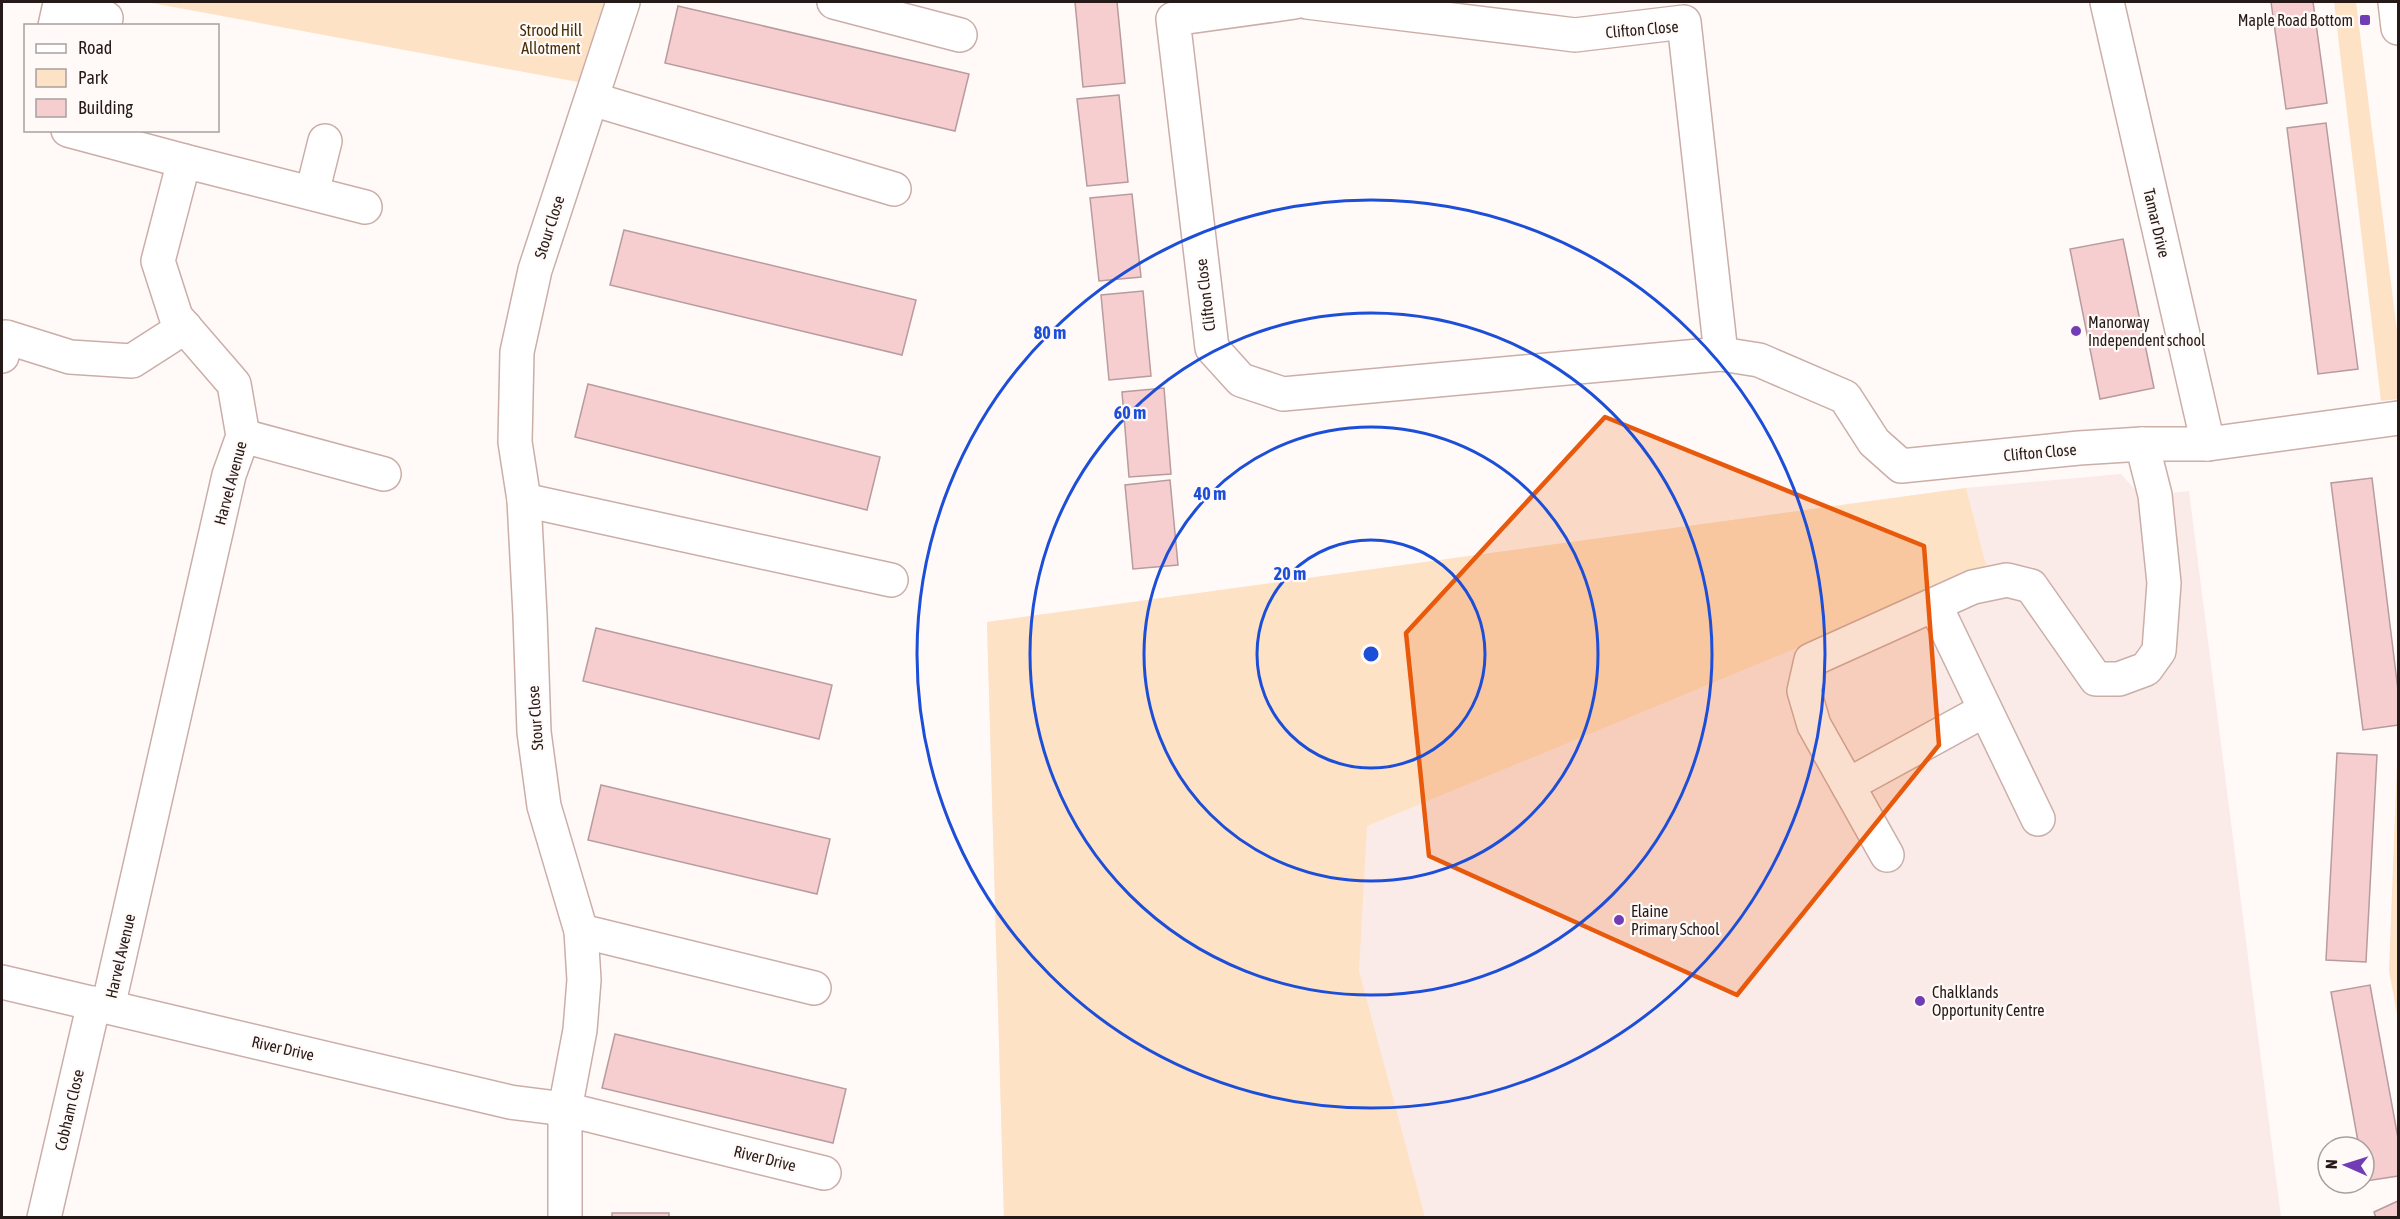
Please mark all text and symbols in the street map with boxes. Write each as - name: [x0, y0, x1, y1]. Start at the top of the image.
- place label: Maple Road Bottom: [2238, 11, 2353, 30]
- marker: Maple Road Bottom: [2358, 13, 2372, 27]
- street label: Clifton Close: [1605, 17, 1679, 41]
- park label: Strood Hill Allotment: [520, 21, 583, 57]
- legend: [24, 24, 219, 132]
- text: Road: [78, 37, 112, 58]
- text: Park: [78, 67, 108, 88]
- text: Building: [78, 97, 133, 118]
- street label: Tamar Drive: [2140, 187, 2174, 259]
- street label: Stour Close: [530, 193, 568, 261]
- street label: Clifton Close: [1192, 258, 1218, 332]
- place label: Manorway Independent school: [2088, 313, 2206, 350]
- text: 80 m: [1034, 322, 1066, 343]
- marker: Manorway Independent school: [2069, 324, 2083, 338]
- text: 60 m: [1114, 402, 1146, 423]
- street label: Harvel Avenue: [210, 439, 250, 527]
- street label: Clifton Close: [2003, 440, 2077, 464]
- text: 40 m: [1193, 483, 1226, 504]
- text: 20 m: [1274, 563, 1306, 584]
- centre of rings: [1361, 644, 1381, 664]
- street label: Stour Close: [524, 685, 546, 751]
- place label: Elaine Primary School: [1631, 902, 1720, 939]
- street label: Harvel Avenue: [102, 912, 138, 1000]
- marker: Elaine Primary School: [1612, 913, 1626, 927]
- place label: Chalklands Opportunity Centre: [1932, 983, 2045, 1020]
- marker: Chalklands Opportunity Centre: [1913, 994, 1927, 1008]
- street label: River Drive: [250, 1032, 316, 1064]
- street label: Cobham Close: [51, 1068, 87, 1152]
- north arrow: [2316, 1135, 2376, 1195]
- street label: River Drive: [732, 1142, 798, 1174]
- text: N: [2322, 1159, 2340, 1169]

